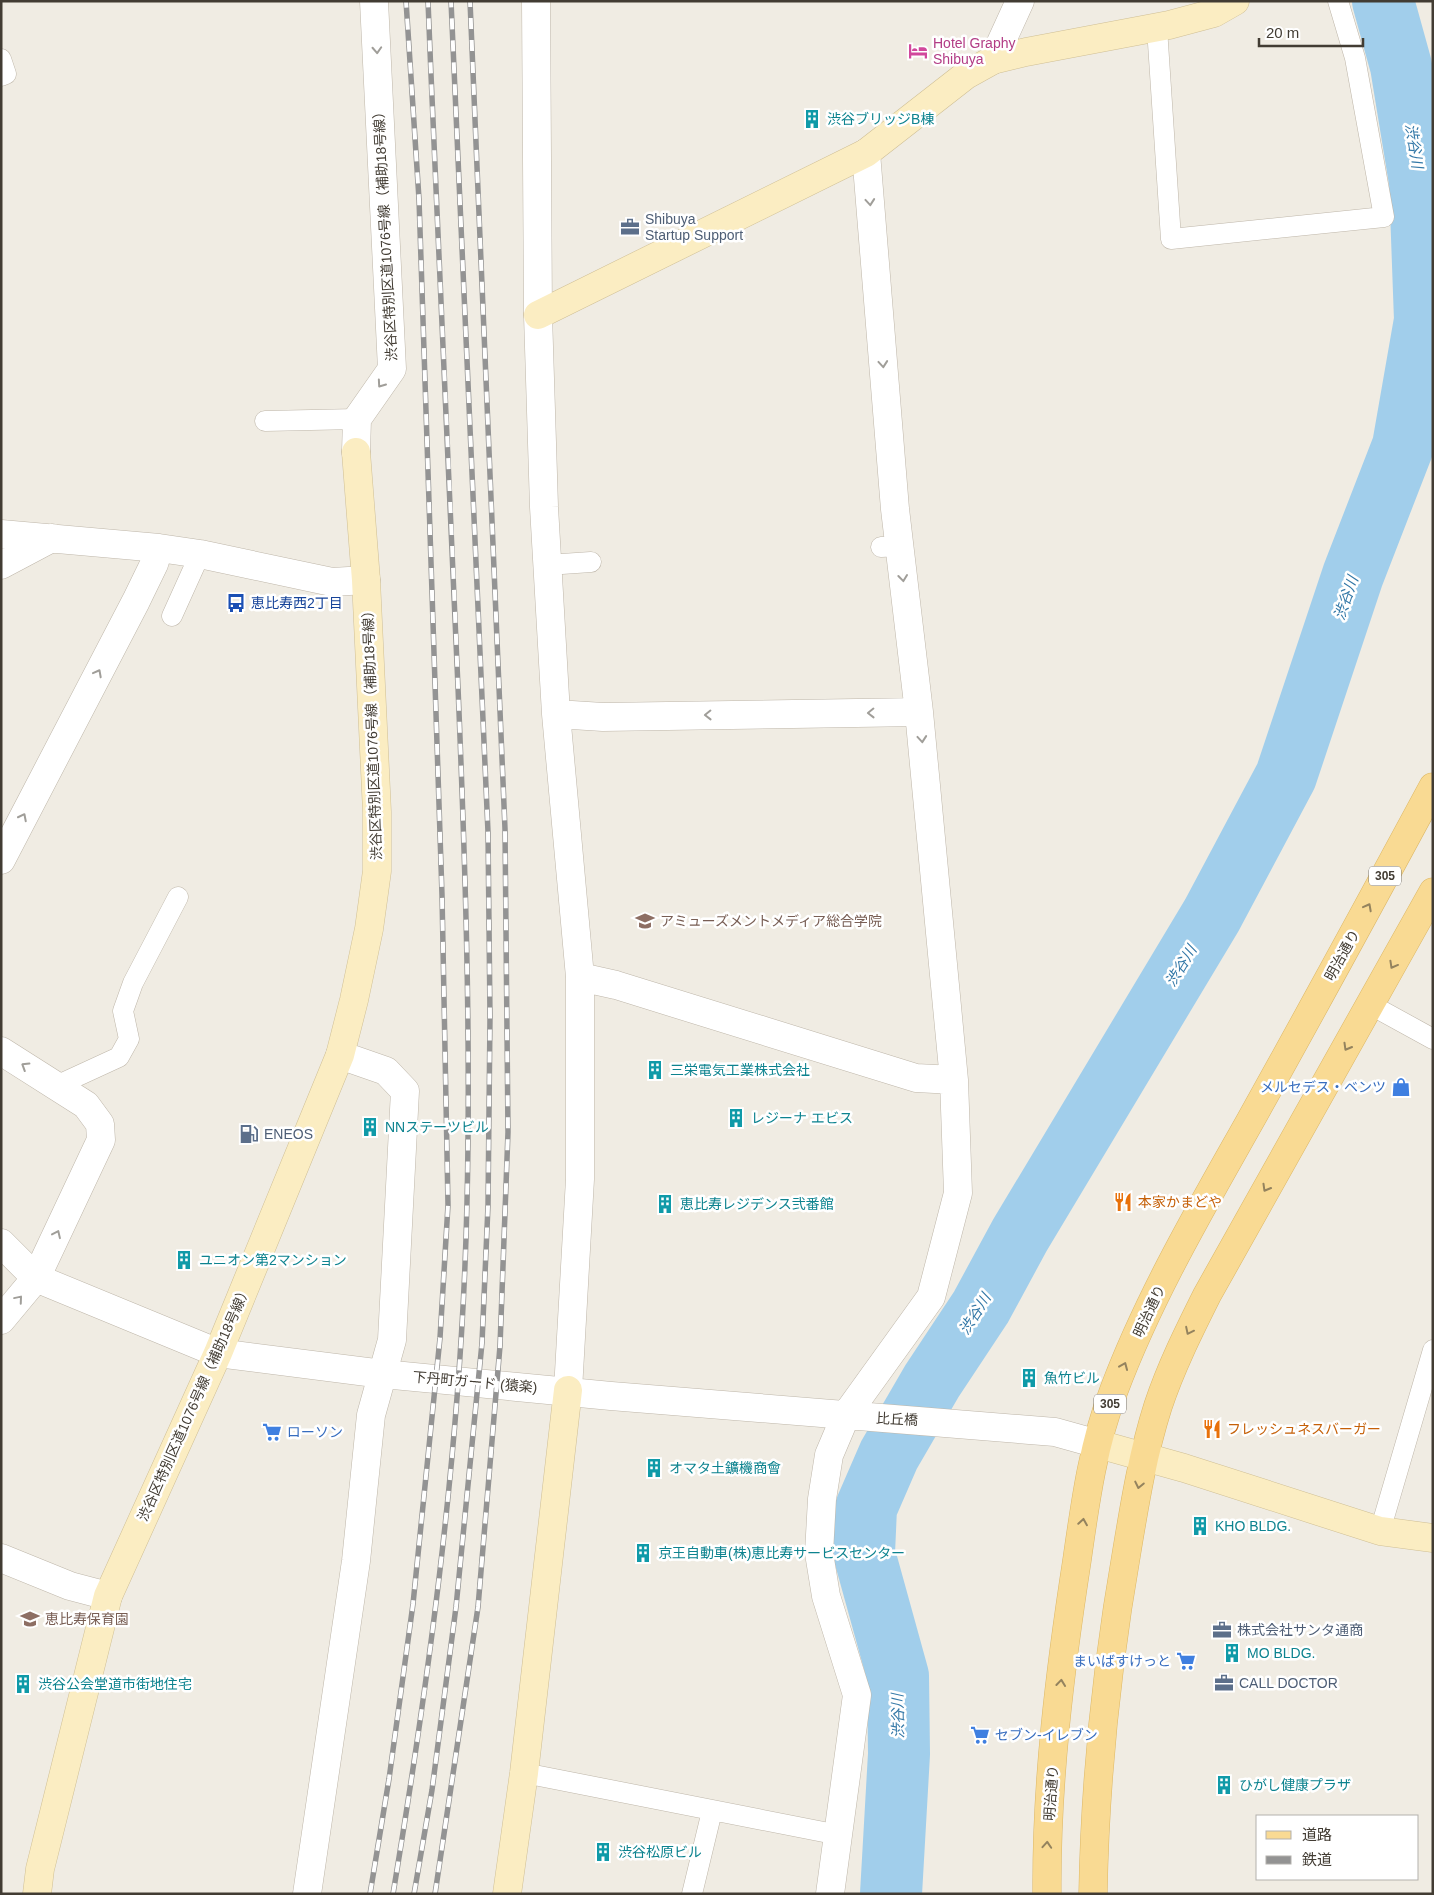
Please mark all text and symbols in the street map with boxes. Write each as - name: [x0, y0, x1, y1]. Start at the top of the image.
- scale bar: [1259, 15, 1363, 47]
- text: 20 m: [1266, 24, 1299, 41]
- place label: Hotel Graphy Shibuya: [933, 35, 1015, 67]
- hotel icon: Hotel Graphy Shibuya: [907, 40, 929, 62]
- one-way arrow: [371, 46, 382, 54]
- street label: 渋谷区特別区道1076号線（補助18号線）: [370, 104, 400, 362]
- building icon: 渋谷ブリッジB棟: [801, 108, 823, 130]
- place label: 渋谷ブリッジB棟: [827, 111, 934, 127]
- water label: 渋谷川: [1403, 122, 1427, 171]
- one-way arrow: [864, 198, 875, 206]
- place label: Shibuya Startup Support: [645, 211, 743, 243]
- office icon: Shibuya Startup Support: [619, 216, 641, 238]
- one-way arrow: [878, 360, 889, 368]
- one-way arrow: [378, 378, 387, 388]
- water label: 渋谷川: [1330, 572, 1362, 622]
- one-way arrow: [897, 574, 908, 582]
- bus stop icon: 恵比寿西2丁目: [225, 592, 247, 614]
- place label: 恵比寿西2丁目: [251, 595, 343, 611]
- street label: 渋谷区特別区道1076号線（補助18号線）: [360, 603, 384, 861]
- one-way arrow: [92, 669, 102, 678]
- one-way arrow: [866, 708, 874, 718]
- one-way arrow: [704, 710, 712, 720]
- one-way arrow: [916, 735, 927, 743]
- one-way arrow: [17, 813, 27, 822]
- road number: 305: [1369, 866, 1401, 886]
- one-way arrow: [1362, 904, 1372, 913]
- school or university icon: アミューズメントメディア総合学院: [634, 910, 656, 932]
- place label: アミューズメントメディア総合学院: [660, 913, 882, 929]
- street label: 明治通り: [1321, 927, 1363, 983]
- water label: 渋谷川: [1162, 940, 1200, 989]
- one-way arrow: [1389, 960, 1399, 969]
- one-way arrow: [1343, 1042, 1353, 1051]
- building icon: 三栄電気工業株式会社: [644, 1059, 666, 1081]
- place label: 三栄電気工業株式会社: [670, 1062, 810, 1078]
- one-way arrow: [22, 1063, 31, 1072]
- shop icon: メルセデス・ベンツ: [1390, 1076, 1412, 1098]
- place label: メルセデス・ベンツ: [1260, 1079, 1386, 1095]
- building icon: レジーナ エビス: [725, 1107, 747, 1129]
- place label: レジーナ エビス: [751, 1110, 853, 1126]
- building icon: NNステーツビル: [359, 1116, 381, 1138]
- place label: NNステーツビル: [385, 1119, 489, 1135]
- fuel station icon: ENEOS: [238, 1123, 260, 1145]
- place label: ENEOS: [264, 1126, 313, 1142]
- one-way arrow: [1262, 1183, 1272, 1192]
- restaurant icon: 本家かまどや: [1112, 1191, 1134, 1213]
- building icon: 恵比寿レジデンス弐番館: [654, 1193, 676, 1215]
- place label: 本家かまどや: [1138, 1194, 1222, 1210]
- place label: 恵比寿レジデンス弐番館: [680, 1196, 834, 1212]
- one-way arrow: [51, 1230, 61, 1239]
- building icon: ユニオン第2マンション: [173, 1249, 195, 1271]
- place label: ユニオン第2マンション: [199, 1252, 347, 1268]
- street label: 渋谷区特別区道1076号線（補助18号線）: [134, 1282, 254, 1524]
- street label: 明治通り: [1130, 1282, 1168, 1340]
- water label: 渋谷川: [955, 1288, 995, 1337]
- one-way arrow: [13, 1296, 21, 1305]
- one-way arrow: [1185, 1326, 1195, 1335]
- one-way arrow: [1118, 1362, 1129, 1371]
- building icon: 魚竹ビル: [1018, 1367, 1040, 1389]
- street label: 下丹町ガード (猿楽): [412, 1369, 538, 1395]
- place label: 魚竹ビル: [1044, 1370, 1100, 1386]
- road number: 305: [1094, 1395, 1126, 1414]
- street label: 比丘橋: [876, 1410, 918, 1428]
- restaurant icon: フレッシュネスバーガー: [1201, 1418, 1223, 1440]
- supermarket icon: ローソン: [261, 1421, 283, 1443]
- place label: フレッシュネスバーガー: [1227, 1421, 1381, 1437]
- place label: ローソン: [287, 1424, 343, 1440]
- building icon: オマタ土鑛機商會: [643, 1457, 665, 1479]
- place label: オマタ土鑛機商會: [669, 1460, 781, 1476]
- one-way arrow: [1134, 1481, 1145, 1490]
- building icon: KHO BLDG.: [1189, 1515, 1211, 1537]
- one-way arrow: [1077, 1518, 1087, 1526]
- place label: KHO BLDG.: [1215, 1518, 1291, 1534]
- building icon: 京王自動車(株)恵比寿サービスセンター: [632, 1542, 654, 1564]
- place label: 京王自動車(株)恵比寿サービスセンター: [658, 1545, 905, 1561]
- school or university icon: 恵比寿保育園: [19, 1608, 41, 1630]
- place label: 恵比寿保育園: [45, 1611, 129, 1627]
- office icon: 株式会社サンタ通商: [1211, 1619, 1233, 1641]
- place label: 株式会社サンタ通商: [1237, 1622, 1363, 1638]
- building icon: MO BLDG.: [1221, 1642, 1243, 1664]
- place label: MO BLDG.: [1247, 1645, 1315, 1661]
- supermarket icon: まいばすけっと: [1175, 1650, 1197, 1672]
- place label: まいばすけっと: [1073, 1653, 1171, 1669]
- office icon: CALL DOCTOR: [1213, 1672, 1235, 1694]
- building icon: 渋谷公会堂道市街地住宅: [12, 1673, 34, 1695]
- place label: CALL DOCTOR: [1239, 1675, 1338, 1691]
- place label: 渋谷公会堂道市街地住宅: [38, 1676, 192, 1692]
- one-way arrow: [1055, 1679, 1066, 1687]
- water label: 渋谷川: [889, 1691, 906, 1739]
- supermarket icon: セブン-イレブン: [969, 1724, 991, 1746]
- place label: セブン-イレブン: [995, 1727, 1098, 1743]
- street label: 明治通り: [1041, 1765, 1061, 1821]
- building icon: ひがし健康プラザ: [1213, 1774, 1235, 1796]
- place label: ひがし健康プラザ: [1239, 1777, 1351, 1793]
- legend: [1256, 1815, 1419, 1880]
- text: 道路: [1302, 1826, 1332, 1843]
- building icon: 渋谷松原ビル: [592, 1841, 614, 1863]
- one-way arrow: [1042, 1841, 1053, 1849]
- place label: 渋谷松原ビル: [618, 1844, 702, 1860]
- text: 鉄道: [1302, 1851, 1332, 1868]

